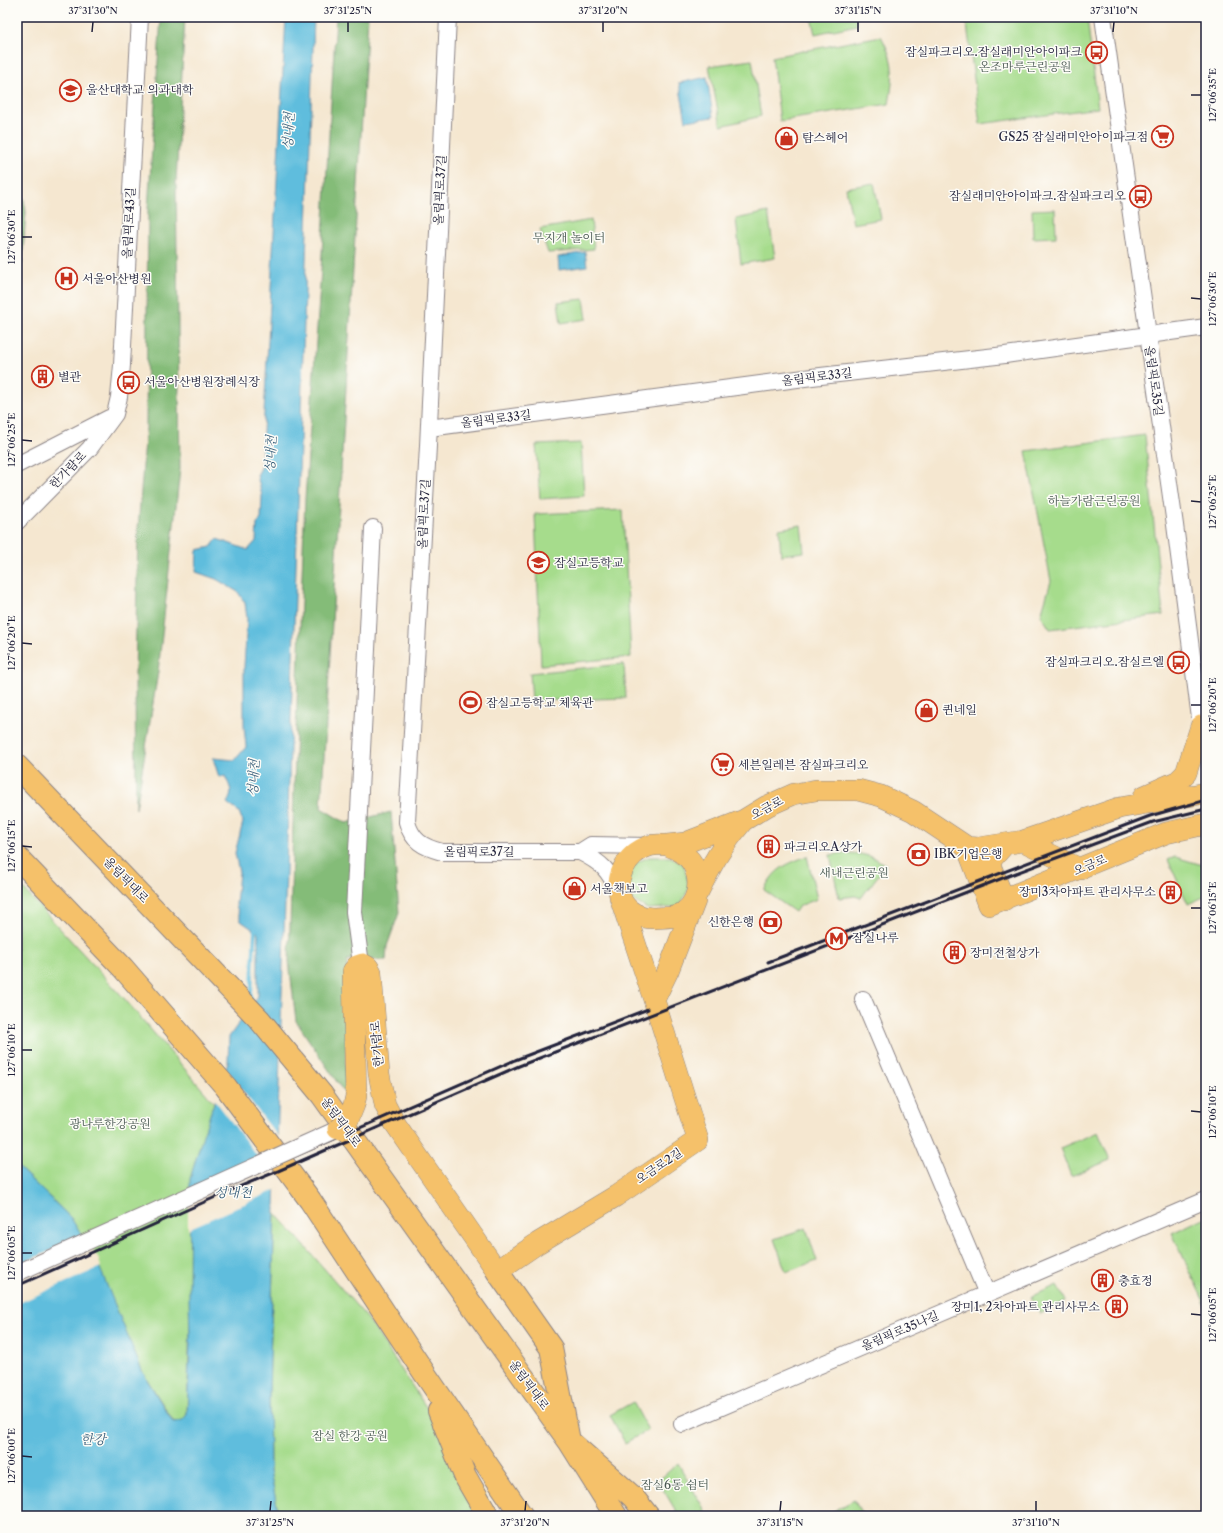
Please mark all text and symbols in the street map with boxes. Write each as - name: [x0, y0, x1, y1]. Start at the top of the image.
- text: 37°31'30"N: [68, 4, 118, 17]
- text: 37°31'25"N: [324, 4, 372, 17]
- text: 37°31'20"N: [578, 4, 628, 17]
- text: 37°31'15"N: [834, 4, 882, 17]
- text: 37°31'10"N: [1090, 4, 1138, 17]
- bus stop icon: 잠실파크리오.잠실래미안아이파크: [1084, 39, 1110, 65]
- place label: 잠실파크리오.잠실래미안아이파크: [905, 44, 1082, 59]
- park label: 온조마루근린공원: [979, 59, 1071, 74]
- text: 127°06'35"E: [1206, 68, 1219, 122]
- school or university icon: 울산대학교 의과대학: [58, 77, 84, 103]
- place label: 울산대학교 의과대학: [86, 82, 194, 97]
- water label: 성내천: [279, 110, 297, 150]
- supermarket icon: GS25 잠실래미안아이파크점: [1150, 124, 1176, 150]
- shop icon: 탐스헤어: [774, 125, 800, 151]
- place label: GS25 잠실래미안아이파크점: [999, 129, 1148, 144]
- place label: 탐스헤어: [802, 130, 848, 145]
- street label: 올림픽로37길: [430, 154, 449, 226]
- bus stop icon: 잠실래미안아이파크.잠실파크리오: [1128, 183, 1154, 209]
- street label: 올림픽로43길: [119, 187, 138, 259]
- place label: 잠실래미안아이파크.잠실파크리오: [949, 188, 1126, 203]
- text: 127°06'30"E: [5, 209, 18, 264]
- park label: 무지개 놀이터: [533, 230, 605, 245]
- hospital icon: 서울아산병원: [53, 266, 79, 292]
- place label: 서울아산병원: [82, 271, 152, 286]
- text: 127°06'30"E: [1206, 271, 1219, 326]
- street label: 올림픽로35길: [1142, 345, 1167, 417]
- building icon: 별관: [30, 364, 56, 390]
- street label: 올림픽로33길: [781, 365, 853, 388]
- place label: 별관: [58, 369, 82, 384]
- bus stop icon: 서울아산병원장례식장: [116, 369, 142, 395]
- place label: 서울아산병원장례식장: [144, 374, 260, 389]
- street label: 올림픽로33길: [460, 407, 532, 430]
- text: 127°06'25"E: [5, 413, 18, 467]
- water label: 성내천: [261, 433, 279, 473]
- street label: 한가람로: [46, 447, 89, 492]
- text: 127°06'25"E: [1206, 475, 1219, 529]
- street label: 올림픽로37길: [414, 478, 433, 550]
- park label: 하늘가람근린공원: [1048, 493, 1140, 508]
- school or university icon: 잠실고등학교: [526, 550, 552, 576]
- place label: 잠실고등학교: [554, 555, 624, 570]
- text: 127°06'20"E: [5, 615, 18, 671]
- bus stop icon: 잠실파크리오.잠실르엘: [1166, 649, 1192, 675]
- place label: 잠실파크리오.잠실르엘: [1045, 654, 1164, 669]
- text: 127°06'20"E: [1206, 677, 1219, 733]
- sports icon: 잠실고등학교 체육관: [457, 690, 483, 716]
- place label: 잠실고등학교 체육관: [486, 695, 594, 710]
- shop icon: 퀸네일: [913, 697, 939, 723]
- place label: 퀸네일: [942, 702, 977, 717]
- supermarket icon: 세븐일레븐 잠실파크리오: [710, 752, 736, 778]
- water label: 성내천: [244, 757, 262, 797]
- place label: 세븐일레븐 잠실파크리오: [738, 757, 869, 772]
- street label: 오금로: [748, 793, 786, 822]
- text: 127°06'15"E: [5, 820, 18, 872]
- building icon: 파크리오A상가: [755, 834, 781, 860]
- place label: 파크리오A상가: [784, 839, 863, 854]
- bank icon: IBK기업은행: [905, 841, 931, 867]
- street label: 올림픽로37길: [444, 844, 514, 859]
- place label: IBK기업은행: [934, 846, 1003, 861]
- street label: 오금로: [1071, 851, 1109, 878]
- street label: 올림픽대로: [101, 854, 152, 906]
- park label: 새내근린공원: [819, 865, 889, 880]
- shop icon: 서울책보고: [561, 876, 587, 902]
- building icon: 장미3차아파트 관리사무소: [1158, 879, 1184, 905]
- place label: 서울책보고: [590, 881, 648, 896]
- text: 127°06'15"E: [1206, 882, 1219, 934]
- place label: 장미3차아파트 관리사무소: [1019, 884, 1156, 899]
- bank icon: 신한은행: [757, 909, 783, 935]
- place label: 신한은행: [708, 914, 754, 929]
- metro station icon: 잠실나루: [824, 925, 850, 951]
- place label: 잠실나루: [852, 930, 899, 945]
- building icon: 장미전철상가: [941, 940, 967, 966]
- place label: 장미전철상가: [970, 945, 1040, 960]
- street label: 한가람로: [367, 1020, 386, 1068]
- text: 127°06'10"E: [5, 1023, 18, 1077]
- text: 127°06'10"E: [1206, 1085, 1219, 1139]
- street label: 올림픽대로: [318, 1094, 365, 1150]
- park label: 광나루한강공원: [69, 1116, 151, 1131]
- street label: 오금로2길: [632, 1144, 685, 1187]
- water label: 성내천: [214, 1184, 253, 1200]
- text: 127°06'05"E: [5, 1226, 18, 1280]
- building icon: 충효정: [1090, 1268, 1116, 1294]
- place label: 충효정: [1118, 1273, 1153, 1288]
- text: 127°06'05"E: [1206, 1288, 1219, 1342]
- building icon: 장미1, 2차아파트 관리사무소: [1103, 1294, 1129, 1320]
- place label: 장미1, 2차아파트 관리사무소: [951, 1299, 1100, 1314]
- street label: 올림픽로35나길: [859, 1307, 941, 1354]
- street label: 올림픽대로: [506, 1357, 553, 1413]
- text: 127°06'00"E: [5, 1428, 18, 1484]
- park label: 잠실 한강 공원: [312, 1428, 388, 1443]
- water label: 한강: [80, 1431, 108, 1447]
- park label: 잠실6동 쉼터: [641, 1477, 709, 1492]
- text: 37°31'25"N: [246, 1516, 294, 1529]
- text: 37°31'20"N: [500, 1516, 550, 1529]
- text: 37°31'15"N: [756, 1516, 804, 1529]
- text: 37°31'10"N: [1012, 1516, 1060, 1529]

